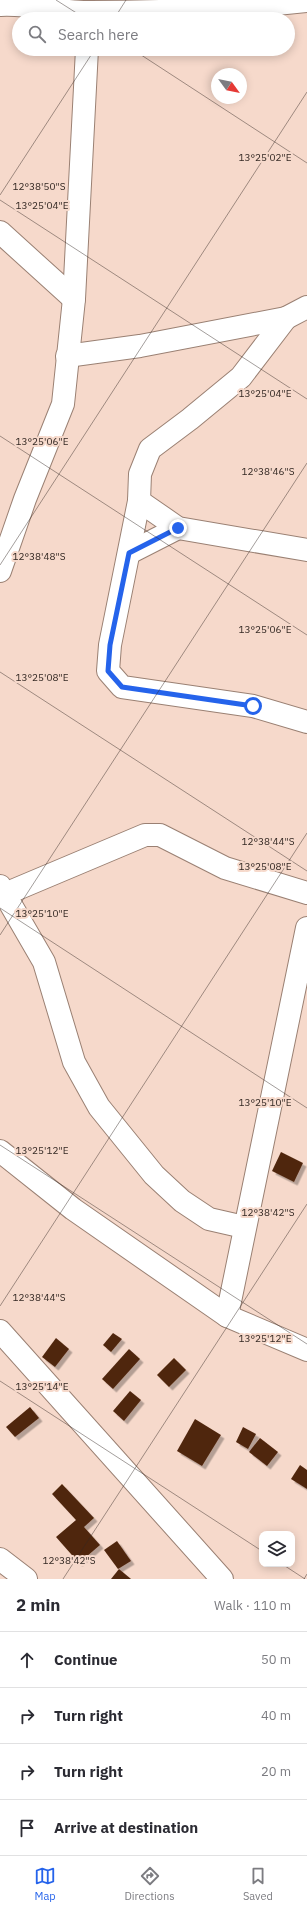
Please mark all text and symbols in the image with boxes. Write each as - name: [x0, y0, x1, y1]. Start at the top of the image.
- search box: [12, 12, 295, 56]
- icon: search: [26, 23, 48, 45]
- text: Search here: [58, 25, 138, 44]
- north arrow: [211, 68, 247, 104]
- text: 13°25'02"E: [238, 151, 292, 164]
- text: 12°38'50"S: [12, 180, 66, 193]
- text: 13°25'04"E: [15, 199, 69, 212]
- text: 13°25'04"E: [238, 387, 292, 400]
- text: 13°25'06"E: [15, 435, 69, 448]
- text: 12°38'46"S: [241, 465, 295, 478]
- route end: [169, 519, 187, 537]
- text: 12°38'48"S: [12, 550, 66, 563]
- text: 13°25'06"E: [238, 623, 292, 636]
- text: 13°25'08"E: [15, 671, 69, 684]
- route start: [244, 697, 262, 715]
- text: 12°38'44"S: [241, 835, 295, 848]
- text: 13°25'08"E: [238, 860, 292, 873]
- text: 13°25'10"E: [15, 907, 69, 920]
- text: 13°25'10"E: [238, 1096, 292, 1109]
- text: 13°25'12"E: [15, 1144, 69, 1157]
- text: 12°38'42"S: [241, 1206, 295, 1219]
- text: 12°38'44"S: [12, 1291, 66, 1304]
- text: 13°25'12"E: [238, 1332, 292, 1345]
- text: 13°25'14"E: [15, 1380, 69, 1393]
- map controls: [259, 1531, 295, 1567]
- button: layers: [259, 1531, 295, 1567]
- text: 12°38'42"S: [42, 1554, 96, 1567]
- text: 2 min: [16, 1594, 60, 1616]
- text: Walk · 110 m: [214, 1597, 291, 1614]
- icon: ahead: [16, 1649, 38, 1671]
- text: Continue: [54, 1650, 118, 1669]
- text: 50 m: [261, 1651, 291, 1668]
- icon: right: [16, 1705, 38, 1727]
- text: Turn right: [54, 1706, 123, 1725]
- text: 40 m: [261, 1707, 291, 1724]
- icon: right: [16, 1761, 38, 1783]
- text: Turn right: [54, 1762, 123, 1781]
- text: 20 m: [261, 1763, 291, 1780]
- icon: arrive: [16, 1817, 38, 1839]
- text: Arrive at destination: [54, 1818, 198, 1837]
- tab: Map: [34, 1865, 56, 1903]
- tab: Directions: [124, 1865, 175, 1903]
- tab: Saved: [243, 1865, 273, 1903]

